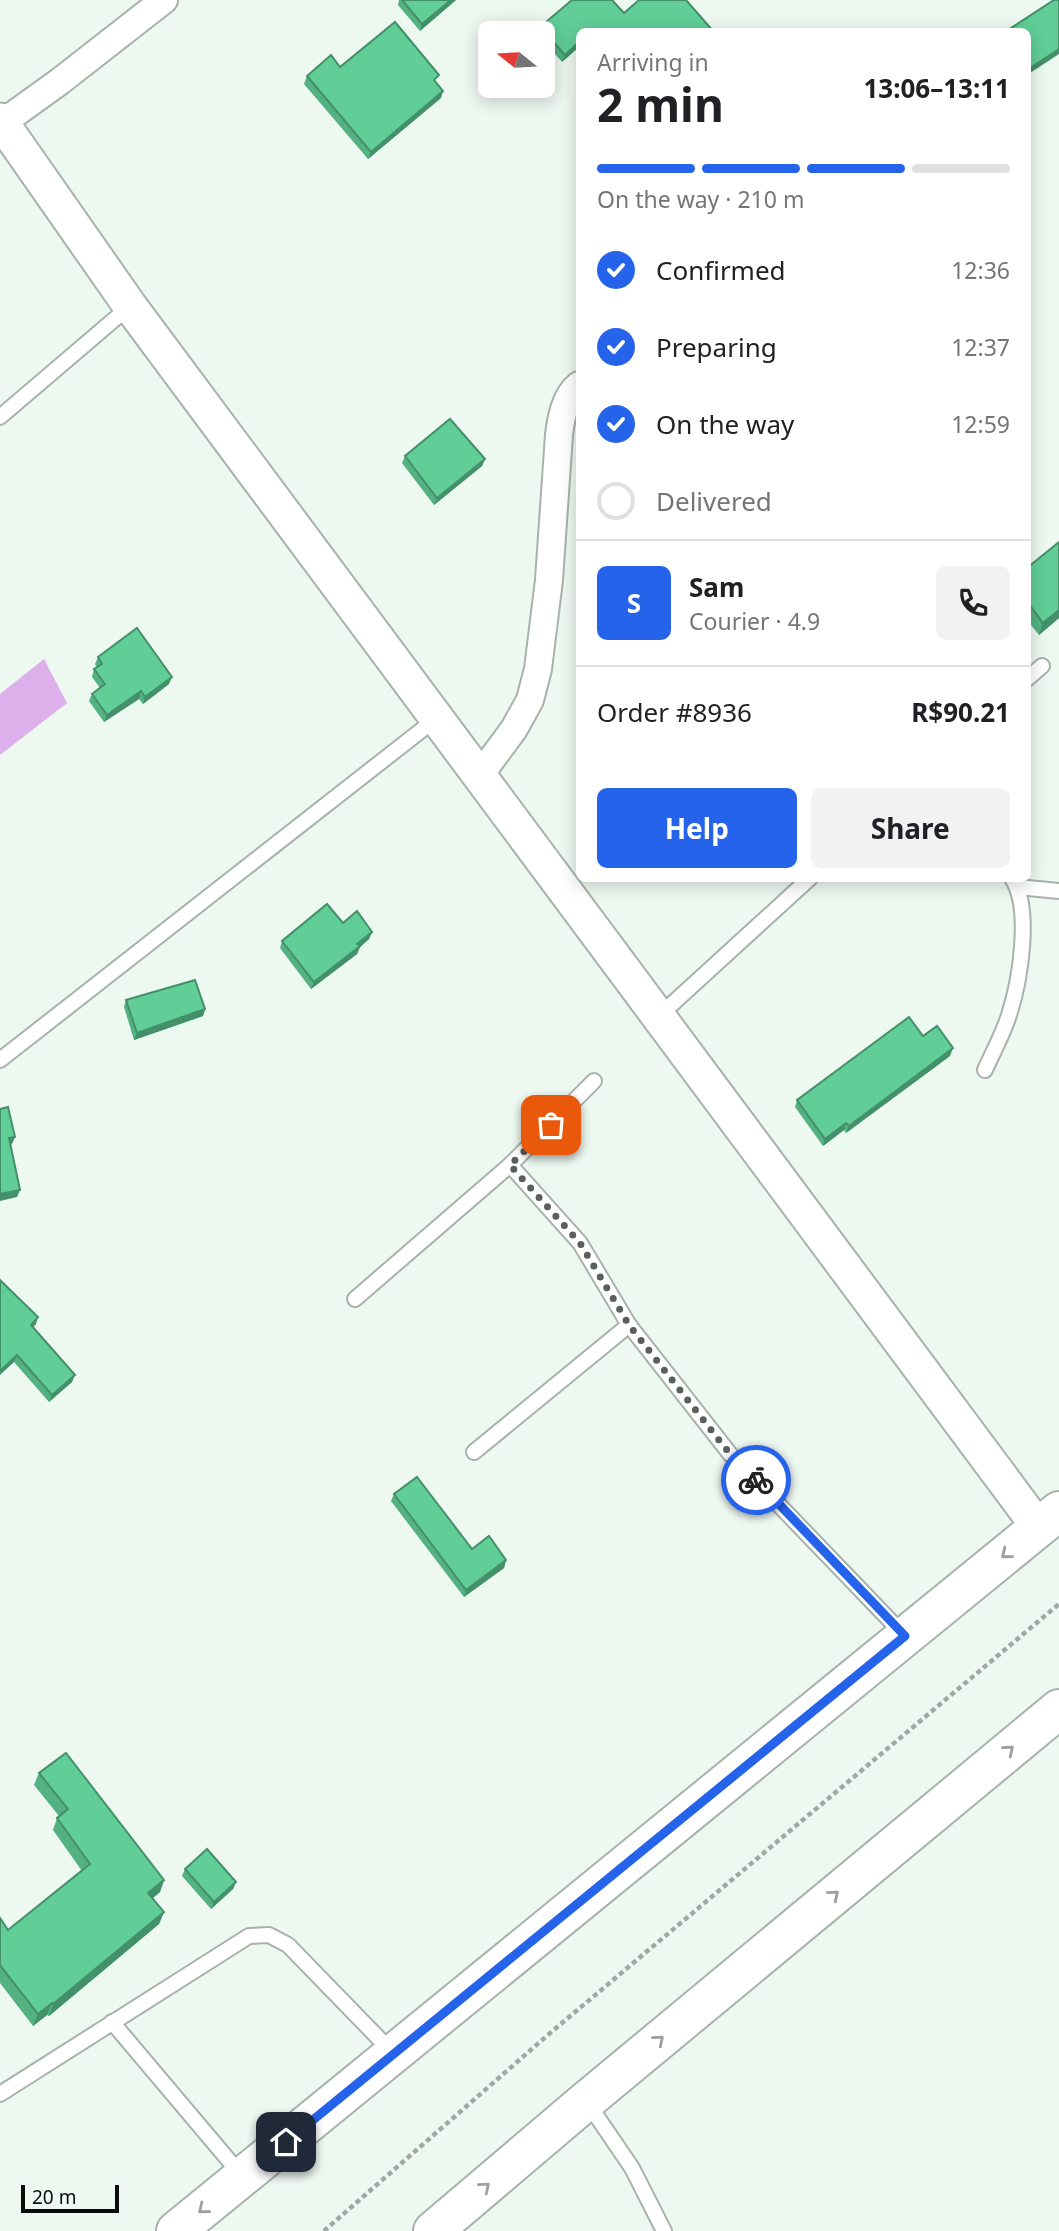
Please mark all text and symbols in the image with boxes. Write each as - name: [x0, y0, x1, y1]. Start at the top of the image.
- north arrow: [478, 21, 555, 98]
- map controls: [478, 21, 555, 98]
- text: Arriving in: [597, 46, 709, 78]
- text: 13:06–13:11: [863, 70, 1010, 106]
- text: 2 min: [597, 73, 724, 135]
- text: On the way · 210 m: [597, 183, 804, 215]
- icon: check: [597, 251, 635, 289]
- text: Confirmed: [656, 252, 786, 288]
- text: 12:36: [951, 254, 1010, 286]
- icon: check: [597, 328, 635, 366]
- text: Preparing: [656, 329, 777, 365]
- text: 12:37: [951, 331, 1010, 363]
- icon: check: [597, 405, 635, 443]
- text: On the way: [656, 406, 794, 442]
- text: 12:59: [951, 408, 1010, 440]
- text: Delivered: [656, 483, 772, 519]
- button: phone: [936, 566, 1010, 640]
- text: Sam: [689, 569, 744, 605]
- text: S: [627, 585, 641, 621]
- text: Courier · 4.9: [689, 605, 820, 637]
- text: Order #8936: [597, 694, 752, 730]
- text: R$90.21: [911, 694, 1010, 730]
- button: Help: [597, 788, 797, 868]
- button: Share: [811, 788, 1010, 868]
- pin: [521, 1095, 581, 1155]
- icon: bag: [532, 1106, 570, 1144]
- courier: [721, 1445, 791, 1515]
- icon: bike: [737, 1461, 775, 1499]
- one-way arrow: [1002, 1546, 1015, 1558]
- one-way arrow: [1001, 1746, 1014, 1758]
- one-way arrow: [826, 1891, 839, 1903]
- one-way arrow: [651, 2036, 663, 2049]
- pin: [256, 2112, 316, 2172]
- icon: home: [267, 2123, 305, 2161]
- scale bar: [21, 2182, 119, 2214]
- one-way arrow: [476, 2183, 489, 2195]
- text: 20 m: [32, 2184, 76, 2210]
- one-way arrow: [199, 2201, 212, 2213]

